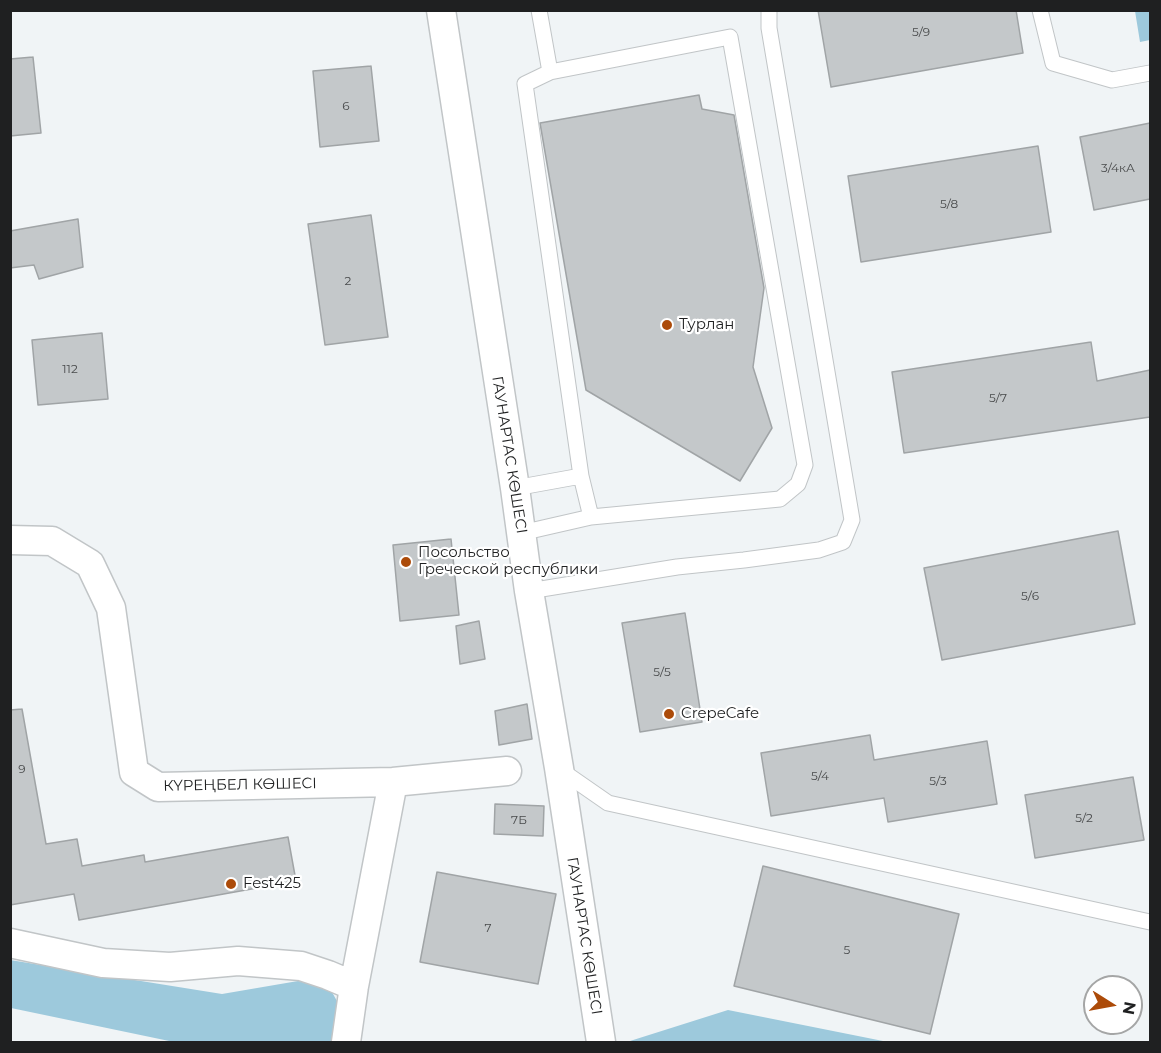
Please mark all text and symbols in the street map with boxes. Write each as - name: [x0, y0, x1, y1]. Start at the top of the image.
- house number: 5/9: [912, 25, 930, 39]
- house number: 6: [342, 99, 350, 113]
- house number: 3/4кА: [1101, 161, 1135, 175]
- house number: 5/8: [940, 197, 958, 211]
- house number: 2: [345, 274, 351, 288]
- place label: Турлан: [679, 316, 734, 334]
- marker: Турлан: [660, 318, 674, 332]
- house number: 112: [62, 362, 78, 376]
- street label: ГАУHАРТАС КӨШЕСІ: [488, 375, 530, 535]
- house number: 5/7: [989, 391, 1007, 405]
- place label: Посольство Греческой республики: [418, 544, 598, 579]
- marker: Посольство Греческой республики: [399, 555, 413, 569]
- house number: 5/6: [1021, 589, 1039, 603]
- house number: 5/5: [653, 665, 671, 679]
- place label: CrepeCafe: [681, 705, 759, 723]
- marker: CrepeCafe: [662, 707, 676, 721]
- house number: 9: [18, 762, 26, 776]
- house number: 5/4: [811, 769, 829, 783]
- house number: 5/3: [929, 774, 947, 788]
- street label: КҮРЕҢБЕЛ КӨШЕСІ: [163, 775, 317, 795]
- house number: 5/2: [1075, 811, 1093, 825]
- house number: 7Б: [511, 813, 527, 827]
- street label: ГАУHАРТАС КӨШЕСІ: [563, 856, 605, 1016]
- place label: Fest425: [243, 875, 301, 893]
- marker: Fest425: [224, 877, 238, 891]
- house number: 7: [484, 921, 492, 935]
- house number: 5: [844, 943, 850, 957]
- north arrow: [1083, 975, 1143, 1035]
- text: N: [1119, 1000, 1140, 1016]

